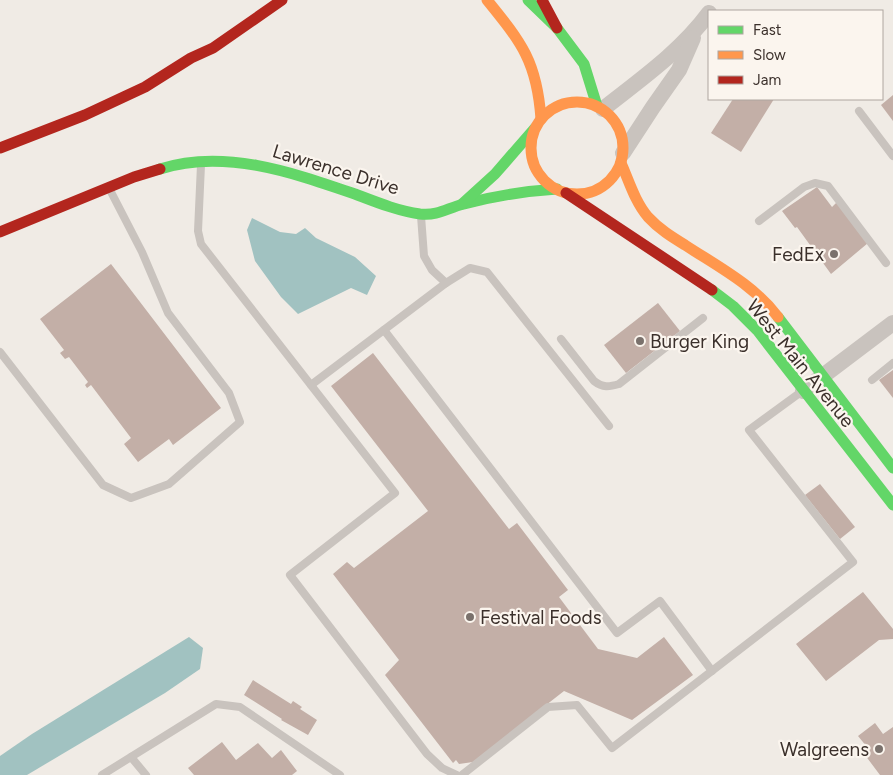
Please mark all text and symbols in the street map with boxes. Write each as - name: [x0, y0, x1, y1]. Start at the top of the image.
- legend: [708, 10, 883, 100]
- text: Fast: [753, 21, 782, 39]
- text: Slow: [753, 46, 786, 64]
- text: Jam: [753, 71, 781, 89]
- street label: Lawrence Drive: [270, 139, 402, 200]
- place label: FedEx: [772, 243, 824, 266]
- marker: FedEx: [828, 248, 840, 260]
- street label: West Main Avenue: [742, 295, 859, 432]
- place label: Burger King: [650, 330, 749, 353]
- marker: Burger King: [634, 335, 646, 347]
- place label: Festival Foods: [480, 606, 602, 629]
- marker: Festival Foods: [464, 611, 476, 623]
- place label: Walgreens: [780, 738, 869, 761]
- marker: Walgreens: [873, 743, 885, 755]

